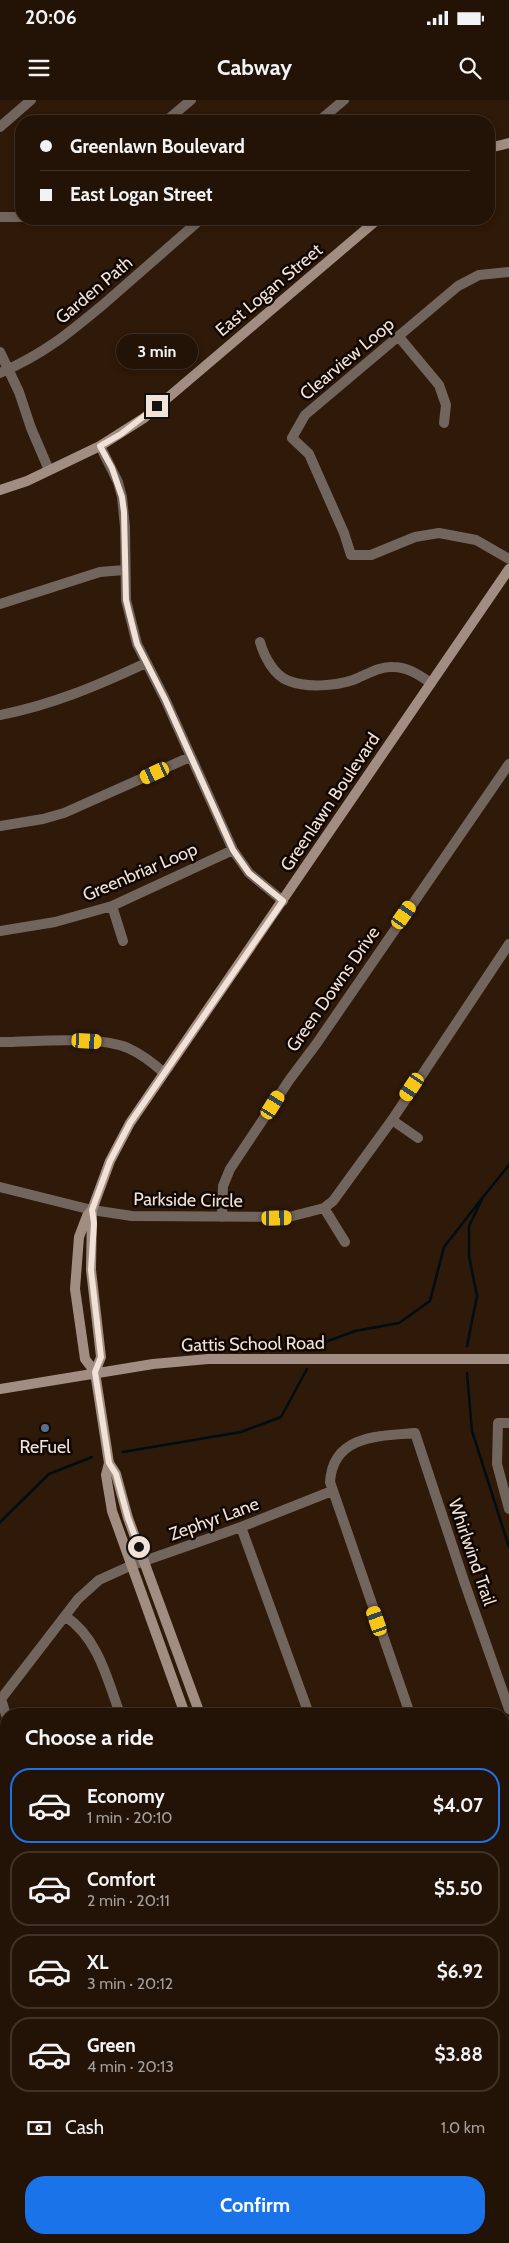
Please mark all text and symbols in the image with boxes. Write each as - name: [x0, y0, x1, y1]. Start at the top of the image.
- text: 20:06: [25, 6, 77, 29]
- icon: menu: [25, 54, 53, 82]
- text: Cabway: [217, 54, 292, 81]
- icon: search: [456, 54, 484, 82]
- text: Greenlawn Boulevard: [70, 135, 245, 158]
- text: East Logan Street: [70, 183, 213, 206]
- street label: East Logan Street: [211, 239, 327, 341]
- street label: Garden Path: [51, 251, 137, 329]
- street label: Clearview Loop: [295, 313, 399, 405]
- callout: 3 min: [116, 334, 198, 368]
- text: 3 min: [138, 342, 176, 361]
- route end: [146, 395, 168, 417]
- street label: Greenlawn Boulevard: [276, 729, 384, 875]
- car: [138, 760, 171, 786]
- street label: Greenbriar Loop: [79, 838, 201, 906]
- car: [389, 898, 418, 932]
- street label: Green Downs Drive: [282, 922, 384, 1056]
- car: [71, 1033, 102, 1049]
- car: [397, 1070, 426, 1104]
- car: [258, 1088, 287, 1122]
- street label: Parkside Circle: [133, 1188, 243, 1212]
- car: [261, 1210, 292, 1226]
- street label: Gattis School Road: [181, 1332, 325, 1356]
- marker: ReFuel: [39, 1422, 51, 1434]
- place label: ReFuel: [19, 1436, 71, 1458]
- street label: Zephyr Lane: [166, 1493, 262, 1545]
- street label: Whirlwind Trail: [443, 1496, 501, 1609]
- route start: [128, 1536, 150, 1558]
- car: [365, 1604, 388, 1638]
- text: Choose a ride: [25, 1724, 154, 1751]
- icon: car: [27, 1783, 72, 1828]
- text: Economy: [87, 1785, 165, 1808]
- text: $4.07: [433, 1794, 483, 1817]
- text: 1 min · 20:10: [87, 1808, 172, 1827]
- icon: car: [27, 1866, 72, 1911]
- text: Comfort: [87, 1868, 156, 1891]
- text: $5.50: [434, 1877, 483, 1900]
- text: 2 min · 20:11: [87, 1891, 170, 1910]
- icon: car: [27, 1949, 72, 1994]
- text: XL: [87, 1951, 108, 1974]
- text: $6.92: [437, 1960, 483, 1983]
- text: 3 min · 20:12: [87, 1974, 173, 1993]
- icon: car: [27, 2032, 72, 2077]
- text: Green: [87, 2034, 136, 2057]
- text: $3.88: [435, 2043, 483, 2066]
- text: 4 min · 20:13: [87, 2057, 174, 2076]
- icon: cash: [25, 2114, 53, 2142]
- text: Cash: [65, 2116, 104, 2139]
- text: 1.0 km: [441, 2118, 485, 2137]
- button: Confirm: [25, 2176, 485, 2234]

